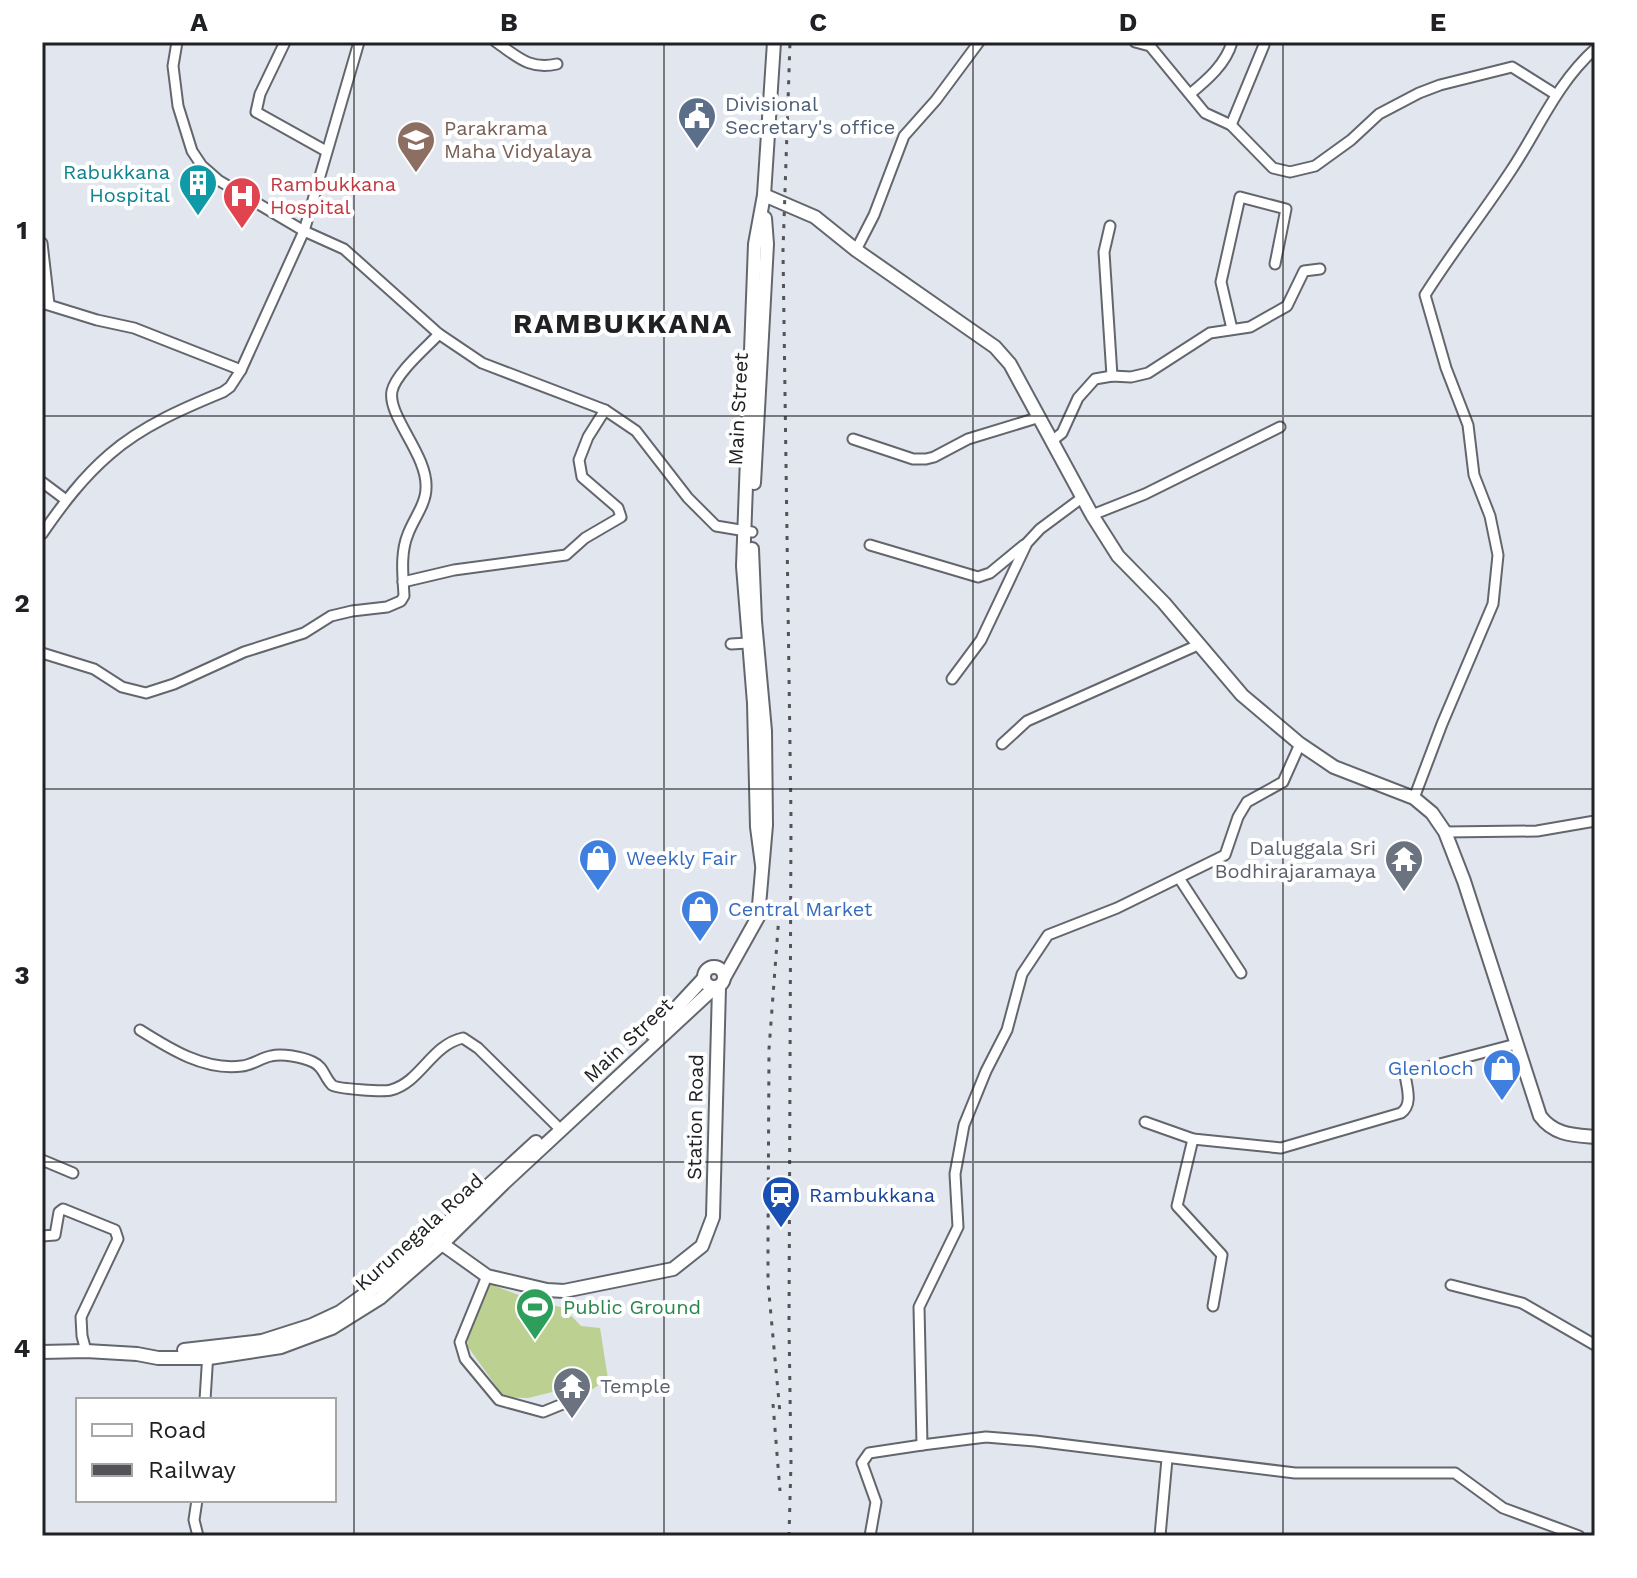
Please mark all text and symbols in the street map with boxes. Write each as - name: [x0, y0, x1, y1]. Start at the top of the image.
- text: A: [190, 7, 208, 37]
- text: B: [500, 7, 518, 37]
- text: C: [809, 7, 827, 37]
- text: D: [1119, 7, 1137, 37]
- text: E: [1430, 7, 1446, 37]
- place label: Divisional Secretary's office: [725, 92, 895, 139]
- public building icon: Divisional Secretary's office: [676, 95, 718, 150]
- place label: Parakrama Maha Vidyalaya: [444, 116, 592, 163]
- school or university icon: Parakrama Maha Vidyalaya: [395, 119, 437, 174]
- place label: Rabukkana Hospital: [63, 160, 170, 207]
- building icon: Rabukkana Hospital: [177, 162, 219, 217]
- place label: Rambukkana Hospital: [270, 172, 396, 219]
- hospital icon: Rambukkana Hospital: [221, 175, 263, 230]
- text: 1: [16, 215, 28, 245]
- district label: RAMBUKKANA: [513, 307, 733, 340]
- street label: Main Street: [723, 351, 753, 466]
- text: 2: [14, 588, 30, 618]
- place label: Daluggala Sri Bodhirajaramaya: [1214, 836, 1376, 883]
- shop icon: Weekly Fair: [577, 837, 619, 892]
- temple icon: Daluggala Sri Bodhirajaramaya: [1383, 838, 1425, 893]
- place label: Weekly Fair: [626, 846, 737, 870]
- shop icon: Central Market: [679, 888, 721, 943]
- place label: Central Market: [728, 897, 873, 921]
- text: 3: [14, 960, 30, 990]
- street label: Main Street: [578, 992, 678, 1087]
- shop icon: Glenloch: [1481, 1047, 1523, 1102]
- street label: Station Road: [682, 1054, 708, 1180]
- place label: Glenloch: [1388, 1056, 1474, 1080]
- street label: Kurunegala Road: [350, 1168, 488, 1296]
- station icon: Rambukkana: [760, 1174, 802, 1229]
- place label: Rambukkana: [809, 1183, 935, 1207]
- sports icon: Public Ground: [514, 1286, 556, 1341]
- place label: Public Ground: [563, 1295, 701, 1319]
- text: 4: [14, 1333, 31, 1363]
- temple icon: Temple: [551, 1365, 593, 1420]
- place label: Temple: [600, 1374, 671, 1398]
- legend: [76, 1398, 336, 1502]
- text: Road: [148, 1416, 207, 1444]
- text: Railway: [148, 1456, 237, 1484]

